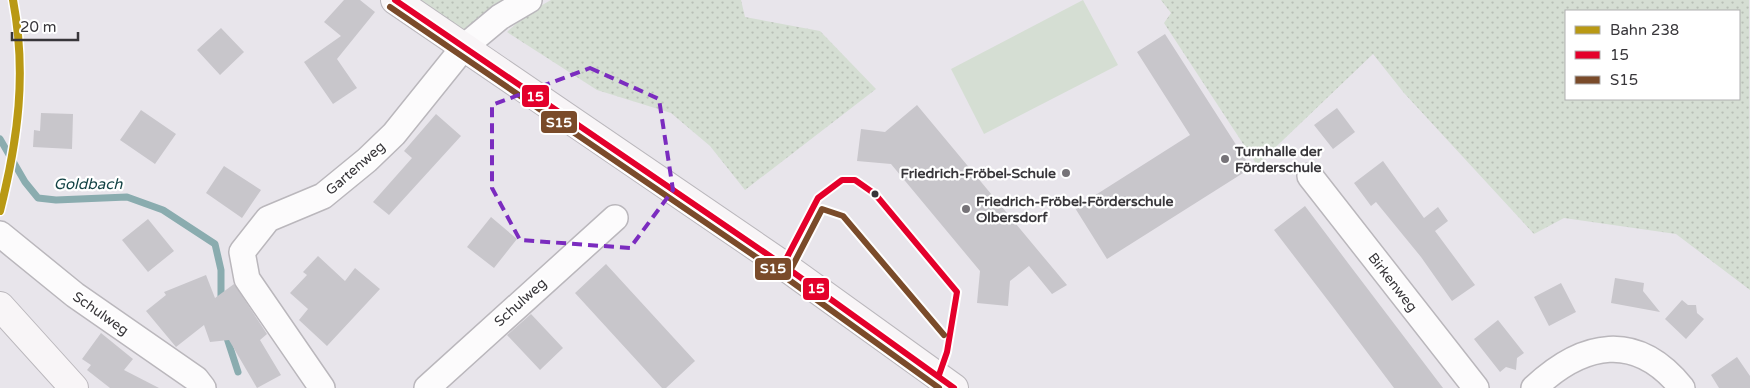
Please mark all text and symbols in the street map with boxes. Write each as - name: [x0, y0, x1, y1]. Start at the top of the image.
- scale bar: [12, 10, 79, 42]
- legend: [1565, 10, 1740, 100]
- text: 20 m: [20, 18, 57, 36]
- text: Bahn 238: [1610, 21, 1679, 39]
- text: 15: [1610, 46, 1629, 64]
- text: S15: [1610, 71, 1638, 89]
- line badge: 15: [521, 84, 550, 108]
- text: 15: [526, 88, 544, 105]
- line badge: S15: [540, 110, 578, 134]
- text: S15: [546, 114, 572, 131]
- street label: Gartenweg: [322, 138, 389, 199]
- place label: Turnhalle der Förderschule: [1234, 143, 1323, 176]
- marker: Turnhalle der Förderschule: [1219, 153, 1231, 165]
- place label: Friedrich-Fröbel-Schule: [901, 165, 1056, 182]
- marker: Friedrich-Fröbel-Schule: [1060, 167, 1072, 179]
- water label: Goldbach: [54, 175, 123, 193]
- unlabelled marker: [870, 189, 880, 199]
- place label: Friedrich-Fröbel-Förderschule Olbersdorf: [976, 193, 1174, 226]
- marker: Friedrich-Fröbel-Förderschule Olbersdorf: [960, 203, 972, 215]
- street label: Birkenweg: [1364, 249, 1421, 315]
- line badge: S15: [754, 257, 792, 281]
- text: S15: [760, 260, 786, 277]
- street label: Schulweg: [491, 275, 550, 330]
- line badge: 15: [802, 277, 830, 301]
- text: 15: [807, 280, 825, 297]
- street label: Schulweg: [69, 288, 132, 339]

